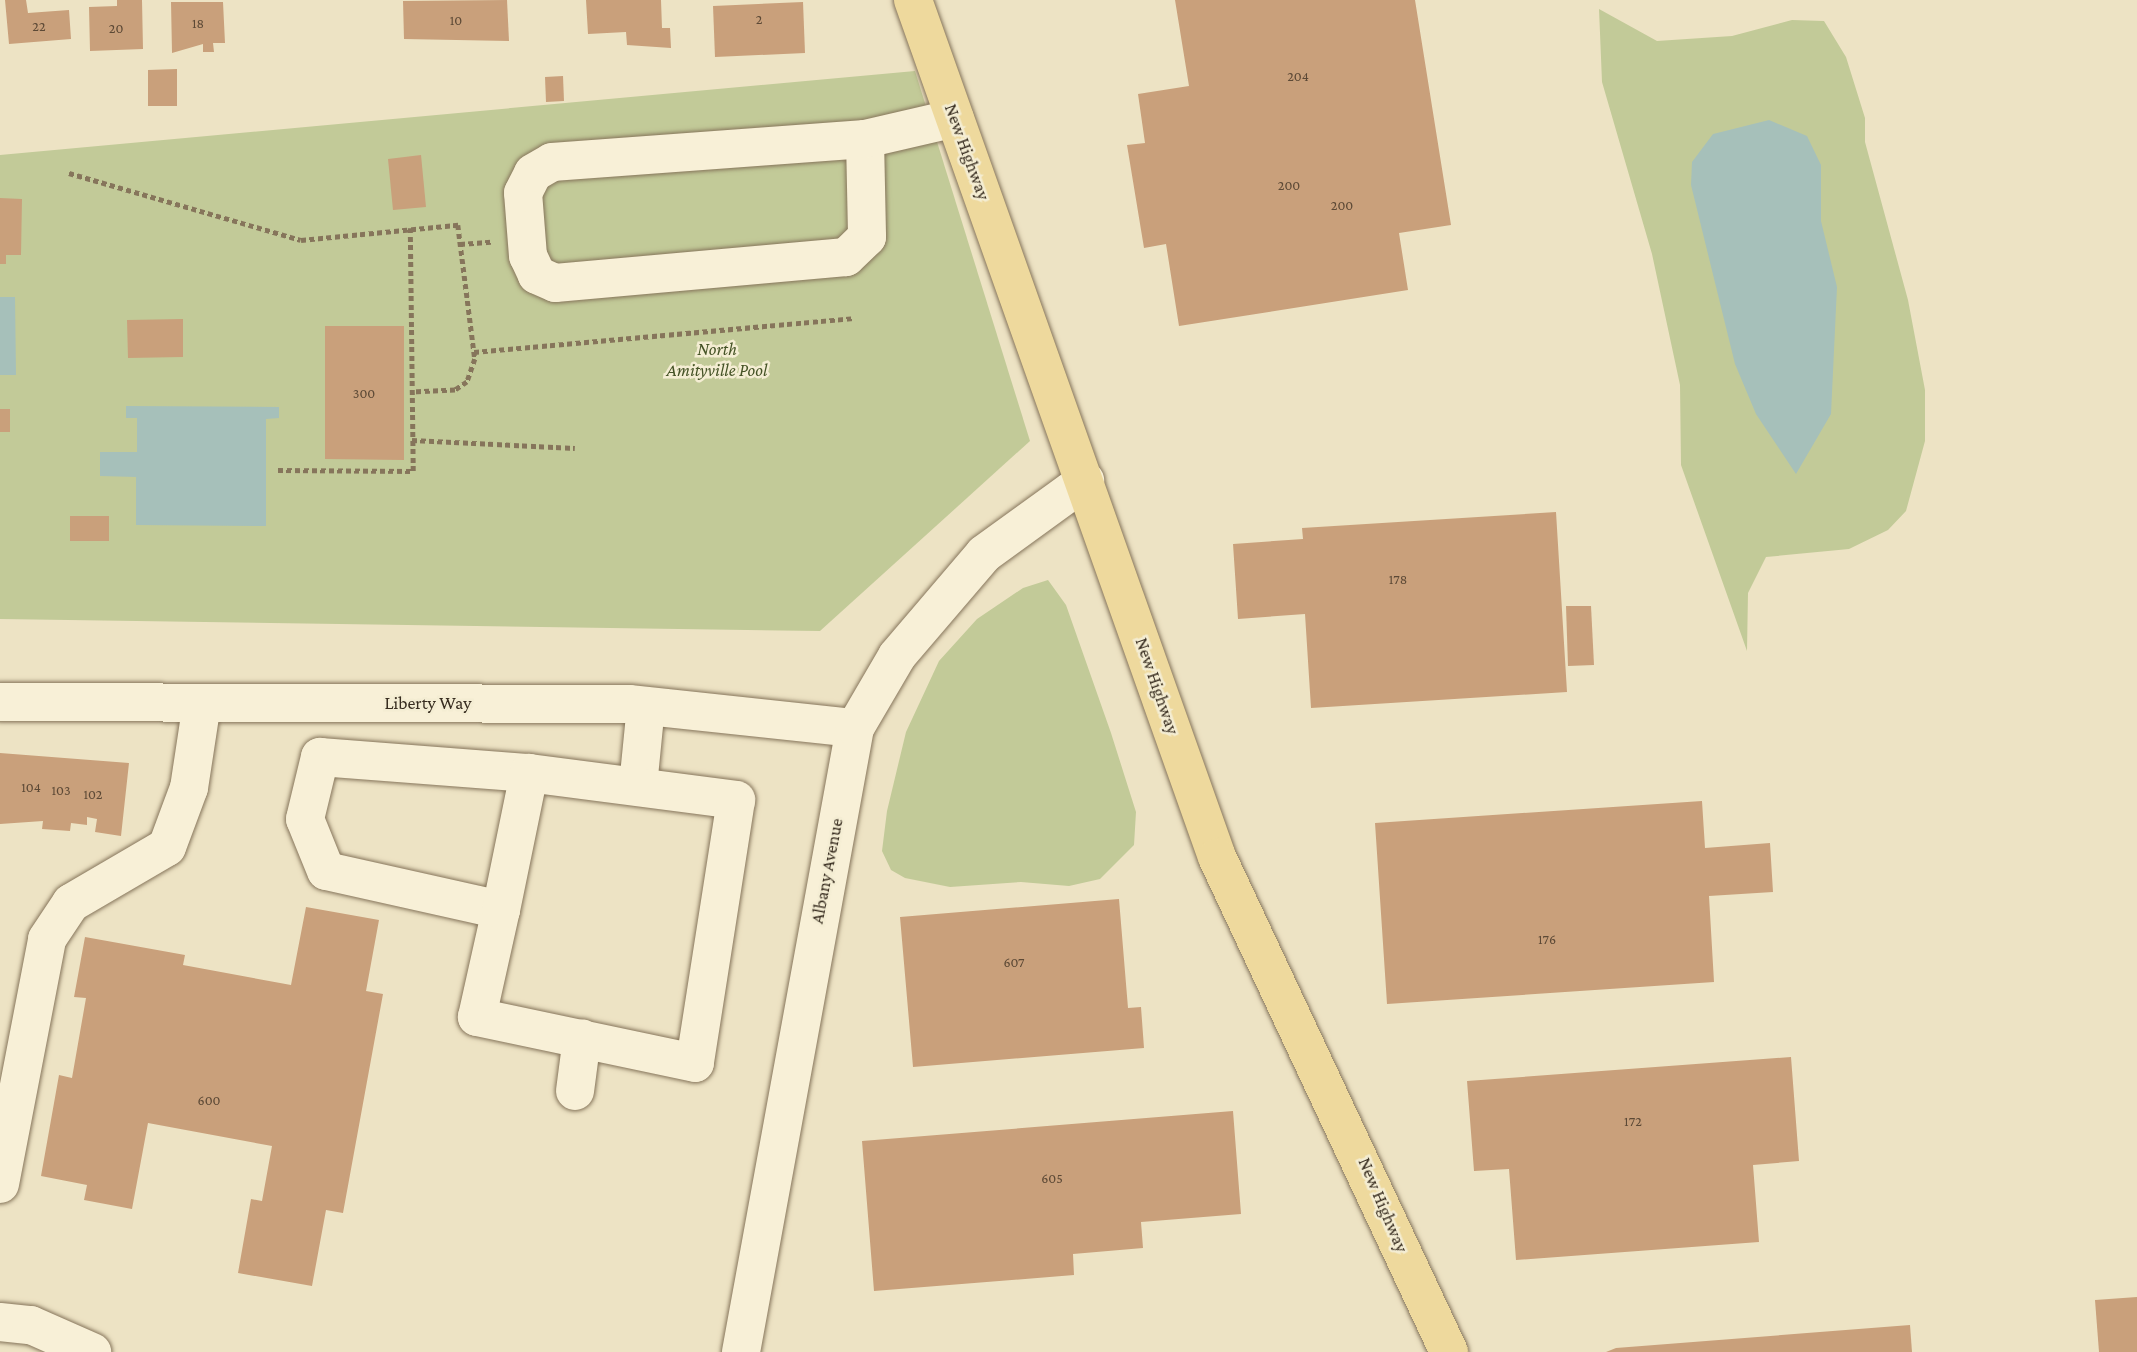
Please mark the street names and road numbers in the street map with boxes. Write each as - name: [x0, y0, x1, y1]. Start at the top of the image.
- street label: New Highway: [940, 101, 994, 203]
- street label: New Highway: [1130, 635, 1184, 737]
- street label: Liberty Way: [384, 692, 472, 714]
- street label: Albany Avenue: [806, 816, 848, 926]
- street label: New Highway: [1353, 1154, 1413, 1256]

